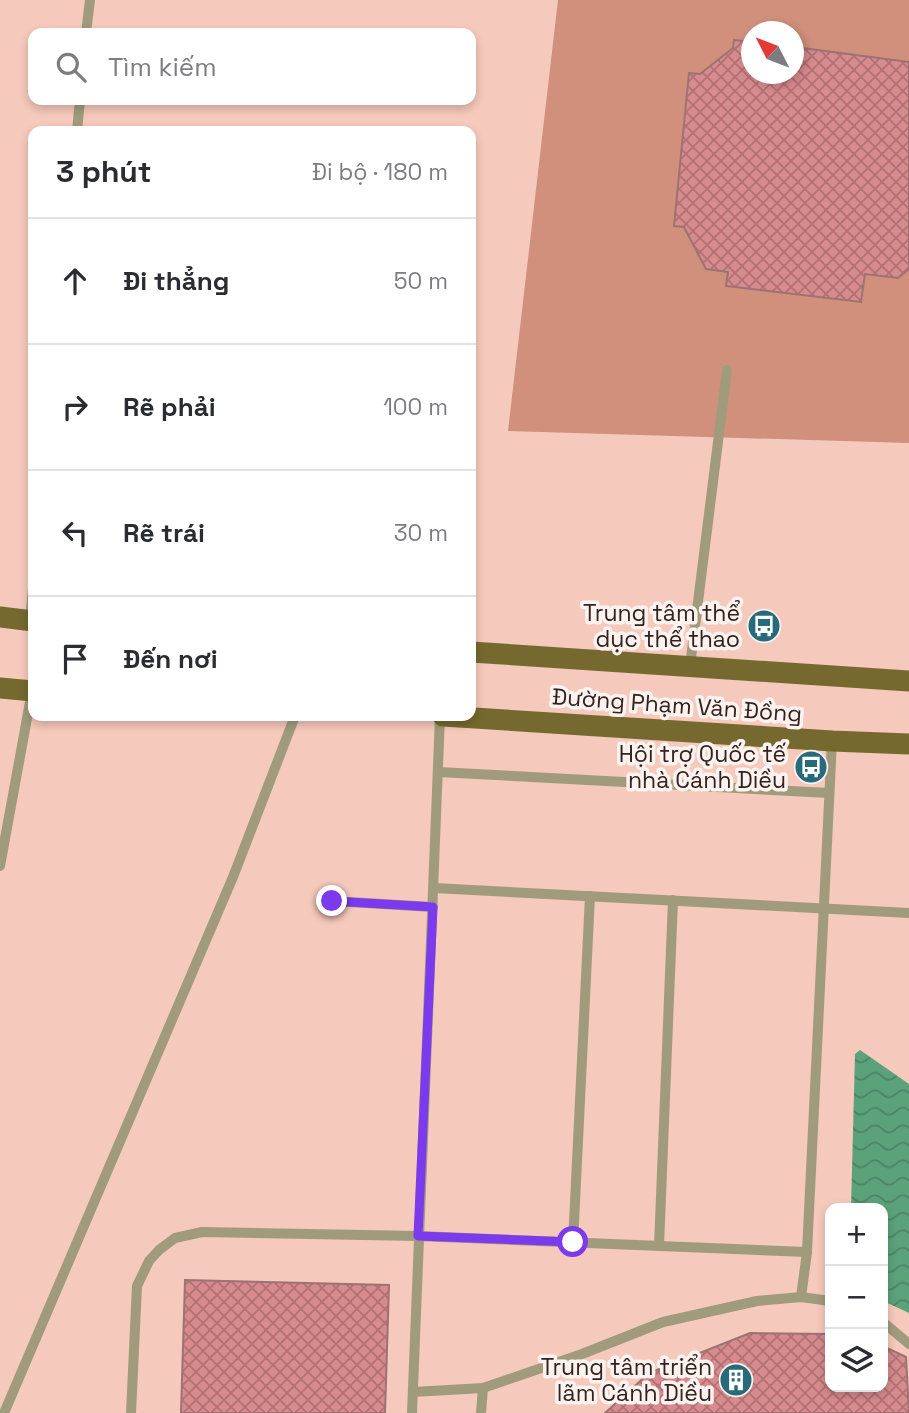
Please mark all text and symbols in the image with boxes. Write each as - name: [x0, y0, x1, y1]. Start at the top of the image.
- north arrow: [741, 21, 804, 84]
- search box: [28, 28, 476, 105]
- icon: search: [52, 48, 90, 86]
- text: Tìm kiếm: [108, 50, 217, 84]
- text: 3 phút: [56, 152, 151, 191]
- text: Đi bộ · 180 m: [312, 157, 448, 187]
- icon: ahead: [56, 262, 94, 300]
- text: Đi thẳng: [123, 264, 229, 298]
- text: 50 m: [394, 266, 448, 296]
- icon: right: [56, 388, 94, 426]
- text: Rẽ phải: [123, 390, 216, 424]
- text: 100 m: [383, 392, 448, 422]
- icon: left: [56, 514, 94, 552]
- text: Rẽ trái: [123, 516, 205, 550]
- text: 30 m: [394, 518, 448, 548]
- place label: Trung tâm thể dục thể thao: [583, 598, 740, 654]
- bus stop icon: Trung tâm thể dục thể thao: [745, 607, 783, 645]
- icon: arrive: [56, 640, 94, 678]
- text: Đến nơi: [123, 642, 218, 676]
- street label: Đường Phạm Văn Đồng: [551, 681, 803, 729]
- place label: Hội trợ Quốc tế nhà Cánh Diều: [619, 739, 786, 795]
- bus stop icon: Hội trợ Quốc tế nhà Cánh Diều: [792, 748, 830, 786]
- route end: [316, 885, 347, 916]
- map controls: [825, 1203, 888, 1392]
- button: +: [825, 1203, 888, 1266]
- route start: [557, 1226, 588, 1257]
- button: −: [825, 1266, 888, 1329]
- button: layers: [825, 1329, 888, 1392]
- place label: Trung tâm triển lãm Cánh Diều: [541, 1352, 712, 1408]
- building icon: Trung tâm triển lãm Cánh Diều: [717, 1361, 755, 1399]

